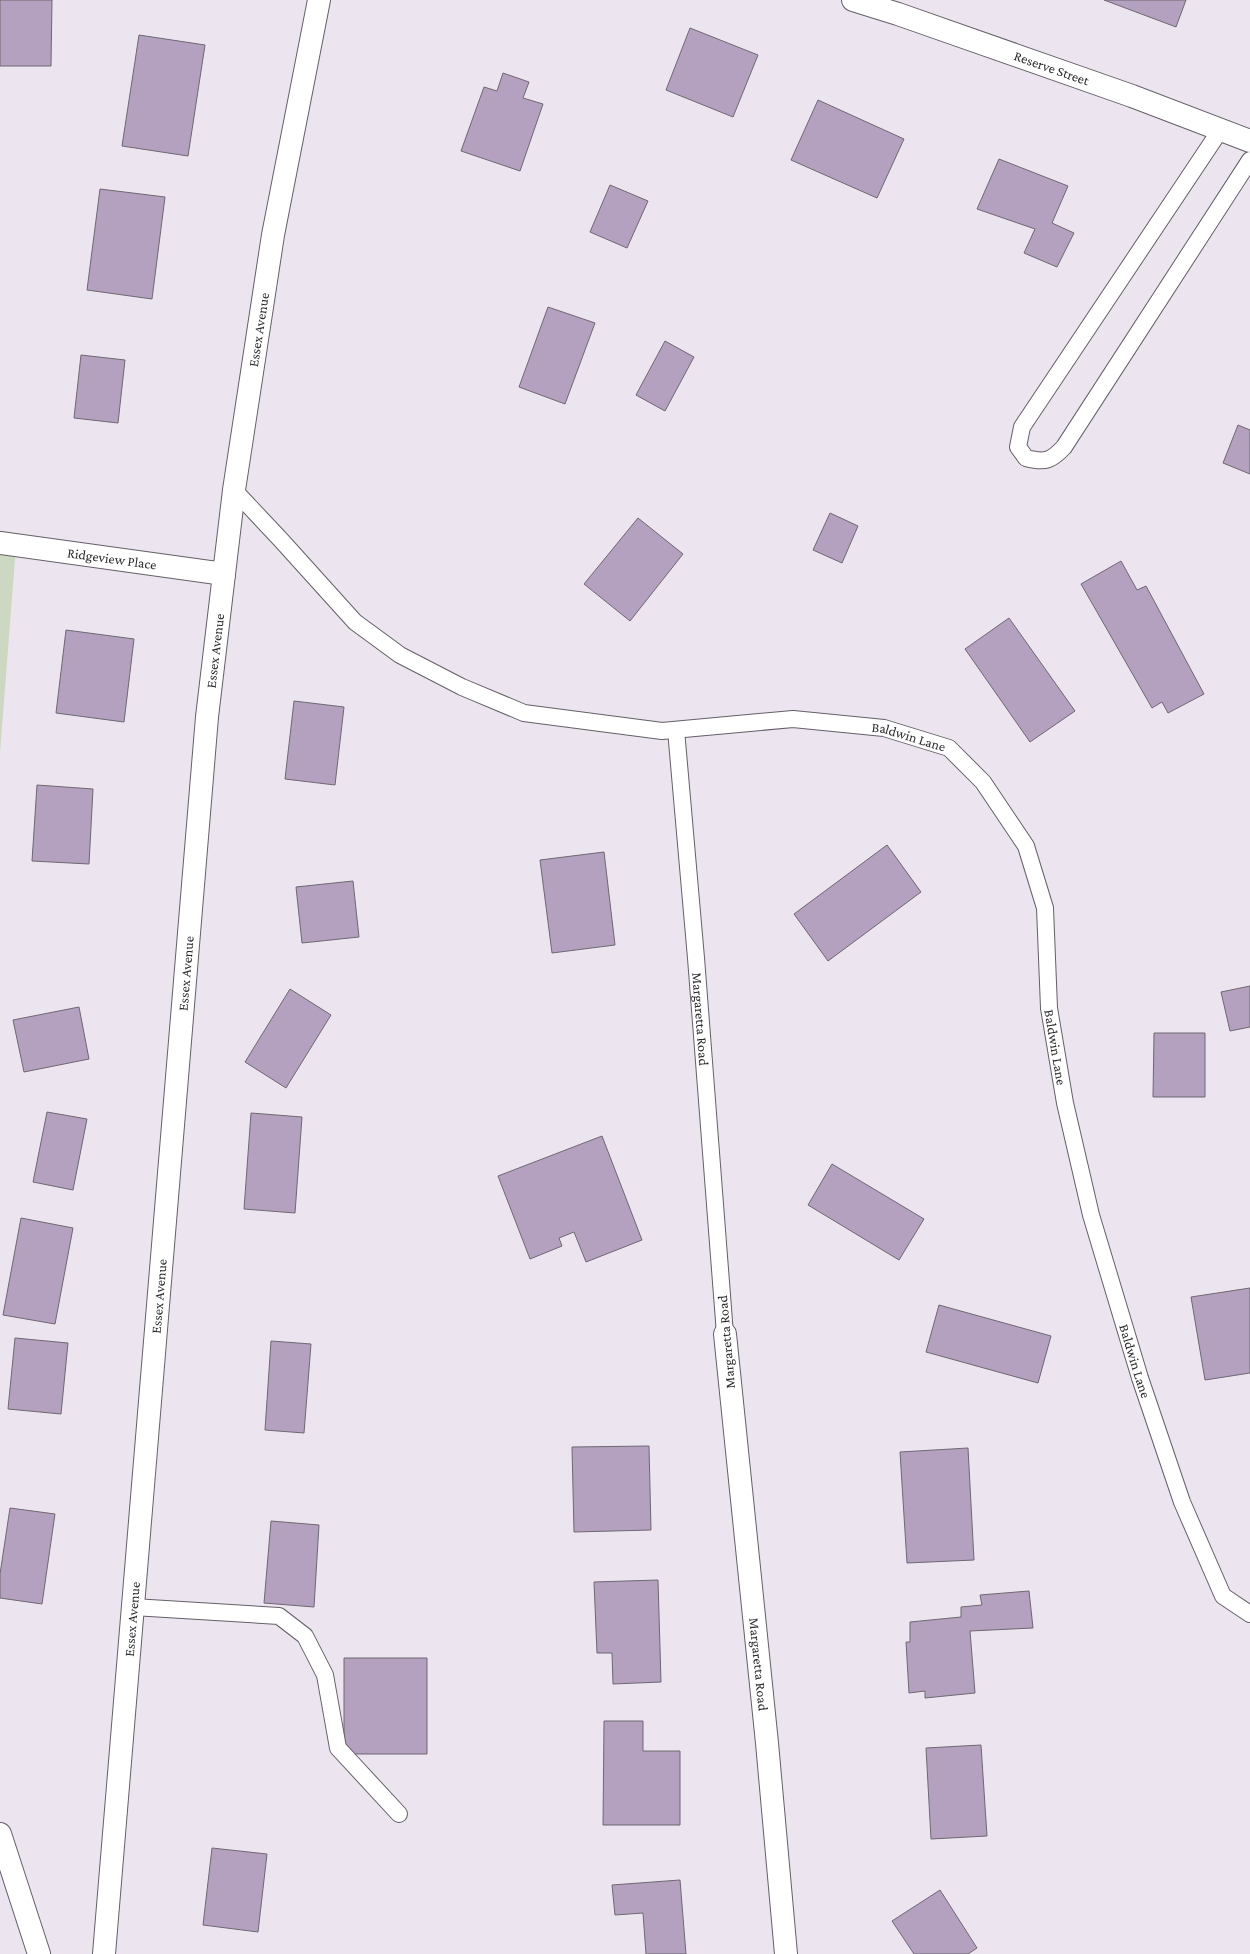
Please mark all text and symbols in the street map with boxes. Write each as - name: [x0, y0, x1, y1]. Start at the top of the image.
- street label: Reserve Street: [1012, 47, 1092, 88]
- street label: Essex Avenue: [245, 291, 272, 368]
- street label: Ridgeview Place: [66, 544, 158, 573]
- street label: Essex Avenue: [203, 613, 227, 689]
- street label: Baldwin Lane: [871, 719, 948, 755]
- street label: Essex Avenue: [175, 935, 197, 1011]
- street label: Margaretta Road: [689, 972, 712, 1067]
- street label: Baldwin Lane: [1041, 1008, 1070, 1086]
- street label: Essex Avenue: [148, 1258, 170, 1334]
- street label: Margaretta Road: [714, 1294, 738, 1389]
- street label: Baldwin Lane: [1116, 1322, 1154, 1400]
- street label: Essex Avenue: [121, 1581, 143, 1657]
- street label: Margaretta Road: [746, 1617, 772, 1712]

